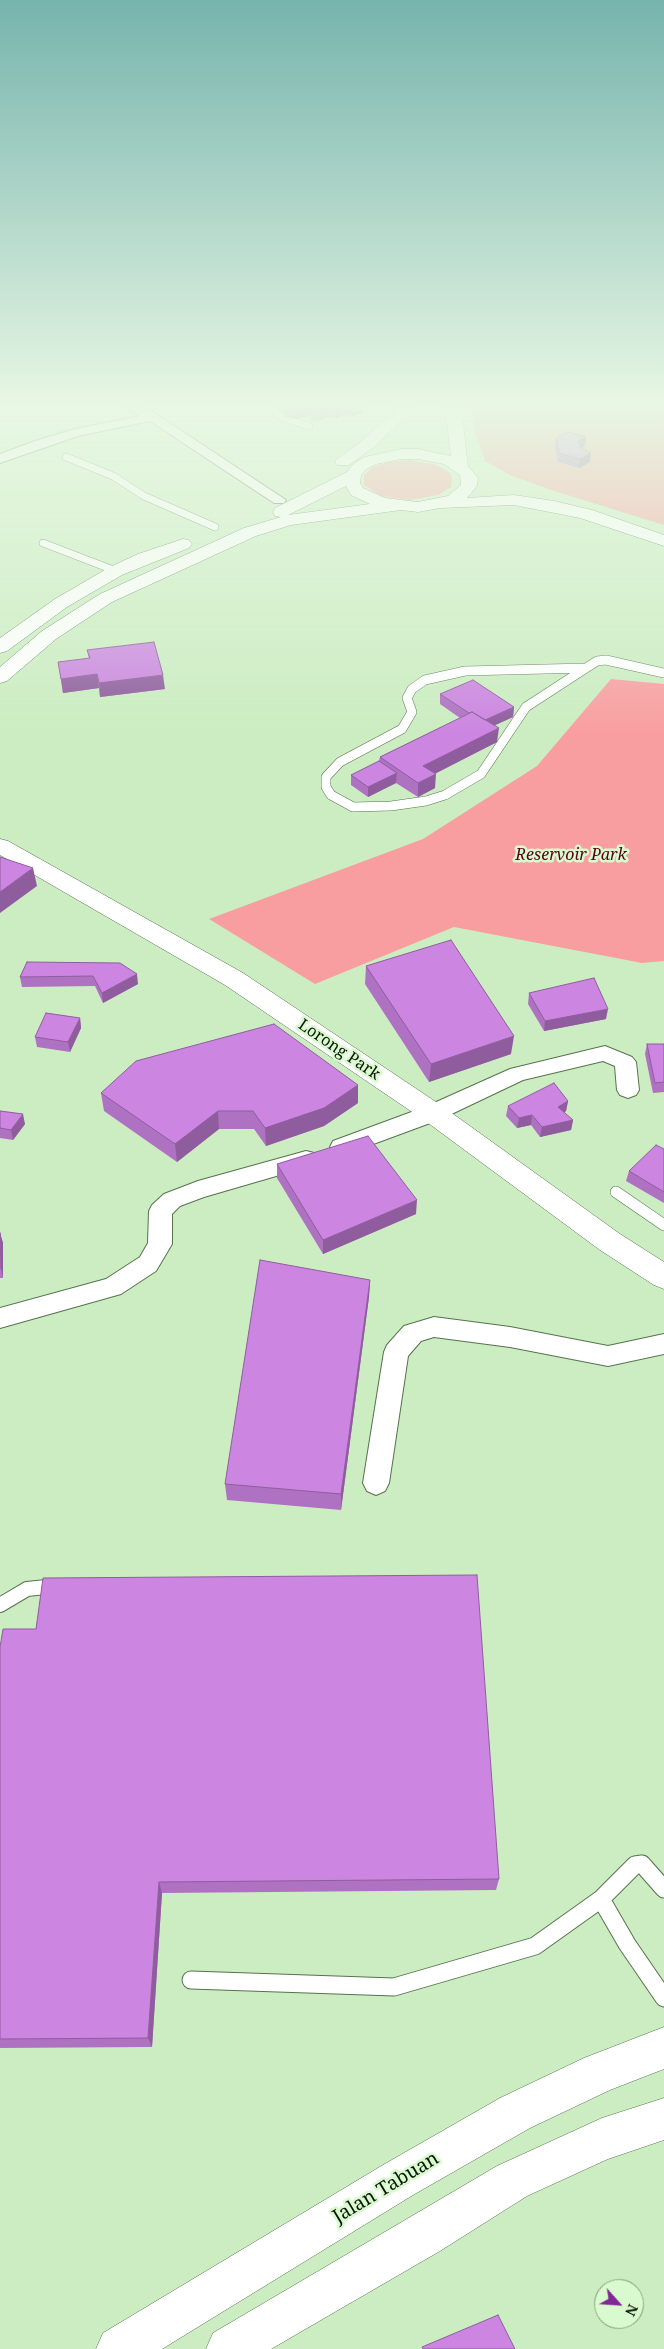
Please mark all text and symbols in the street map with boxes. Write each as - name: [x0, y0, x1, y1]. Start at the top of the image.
- park label: Reservoir Park: [515, 845, 627, 865]
- street label: Lorong Park: [294, 1016, 384, 1084]
- street label: Jalan Tabuan: [329, 2147, 443, 2229]
- north arrow: [594, 2279, 644, 2329]
- text: N: [621, 2301, 643, 2319]

